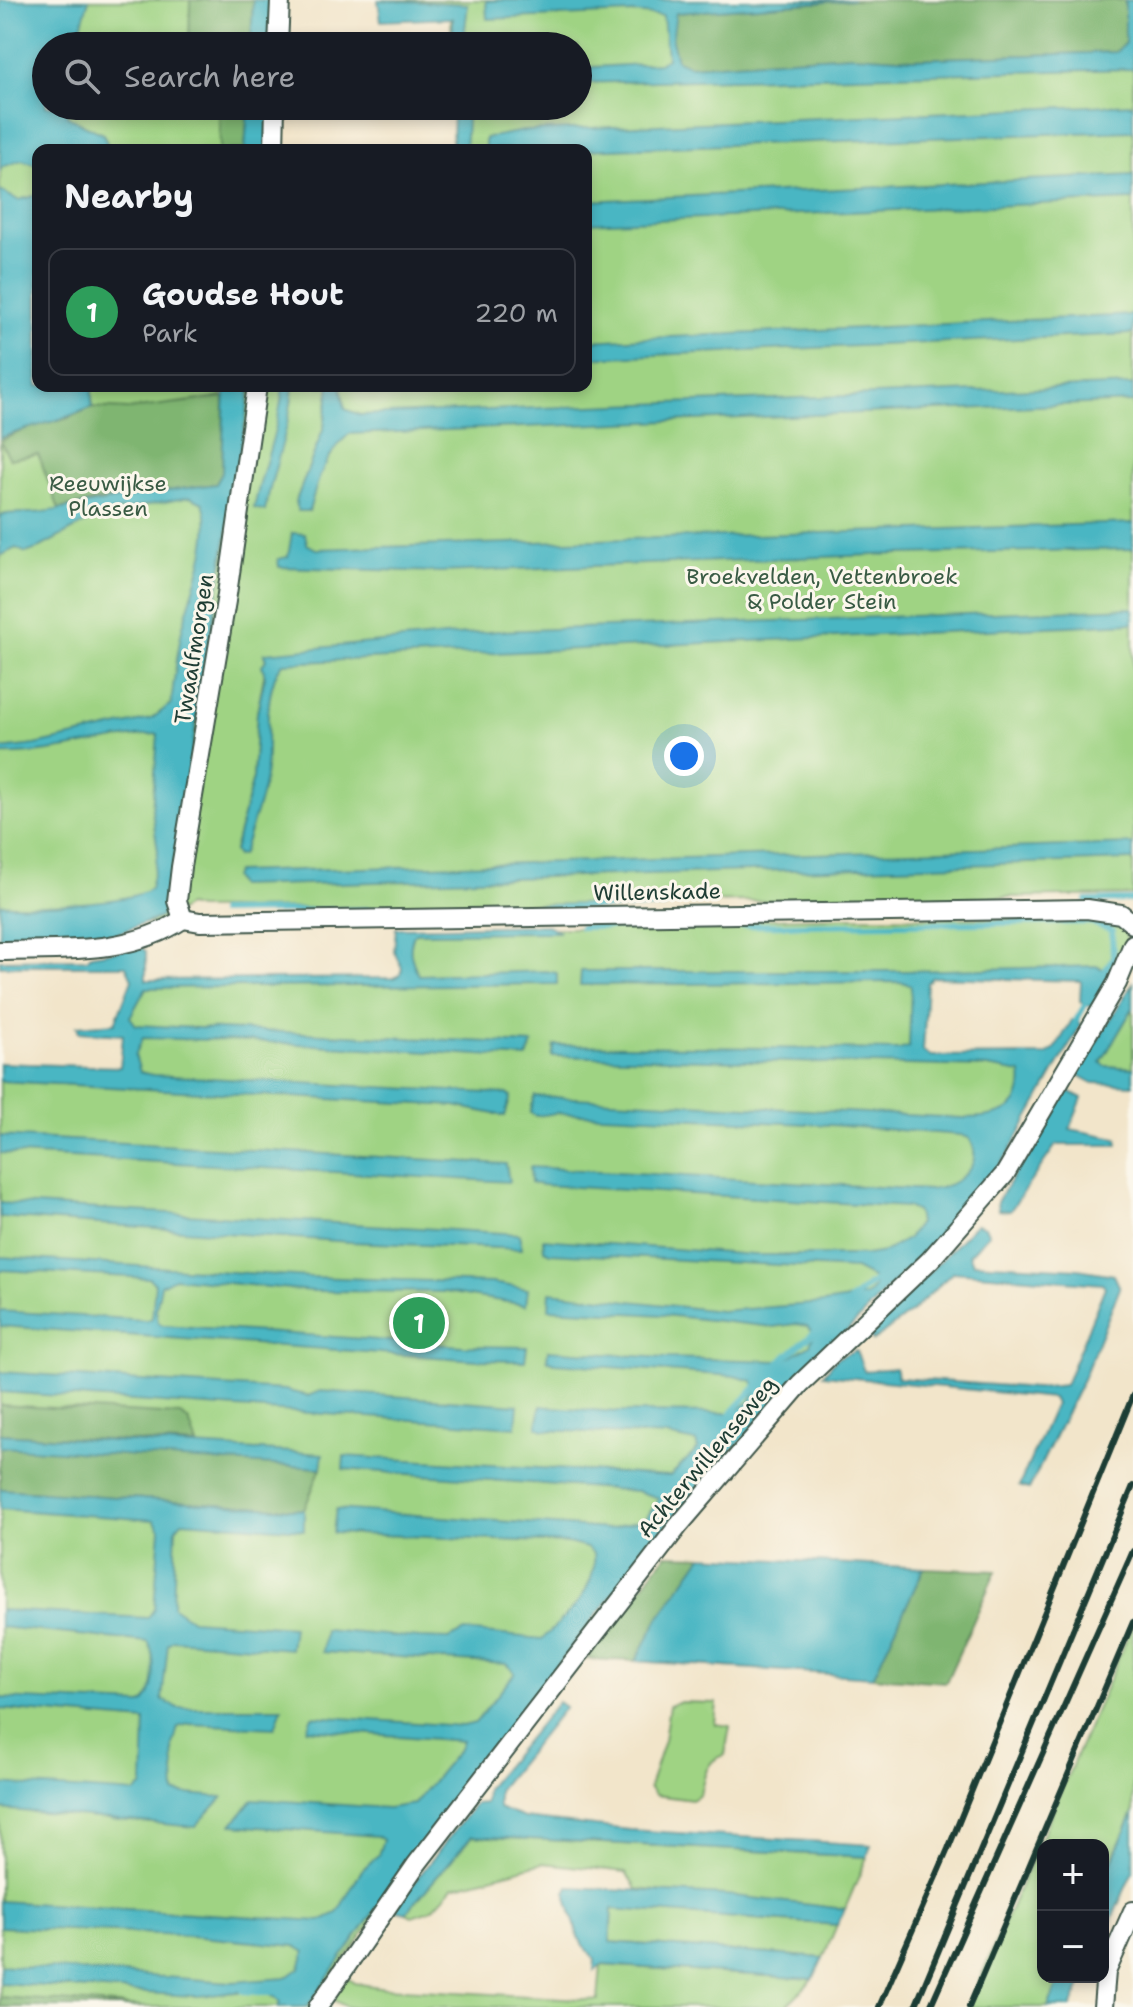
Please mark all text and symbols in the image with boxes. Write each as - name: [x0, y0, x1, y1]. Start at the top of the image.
- search box: [32, 32, 592, 120]
- icon: search: [60, 54, 104, 98]
- text: Search here: [124, 56, 295, 97]
- text: Nearby: [64, 173, 194, 219]
- text: Goudse Hout: [142, 274, 344, 315]
- text: 1: [86, 295, 98, 330]
- text: 220 m: [474, 295, 558, 330]
- text: Park: [142, 315, 198, 350]
- park label: Reeuwijkse Plassen: [49, 469, 167, 523]
- park label: Broekvelden, Vettenbroek & Polder Stein: [686, 562, 958, 616]
- street label: Twaalfmorgen: [168, 572, 220, 726]
- your location: [664, 736, 704, 776]
- street label: Willenskade: [593, 876, 721, 908]
- pin: 1: [393, 1293, 445, 1353]
- street label: Achterwillenseweg: [631, 1370, 783, 1544]
- map controls: [1037, 1839, 1109, 1983]
- button: +: [1037, 1839, 1109, 1911]
- button: −: [1037, 1911, 1109, 1983]

